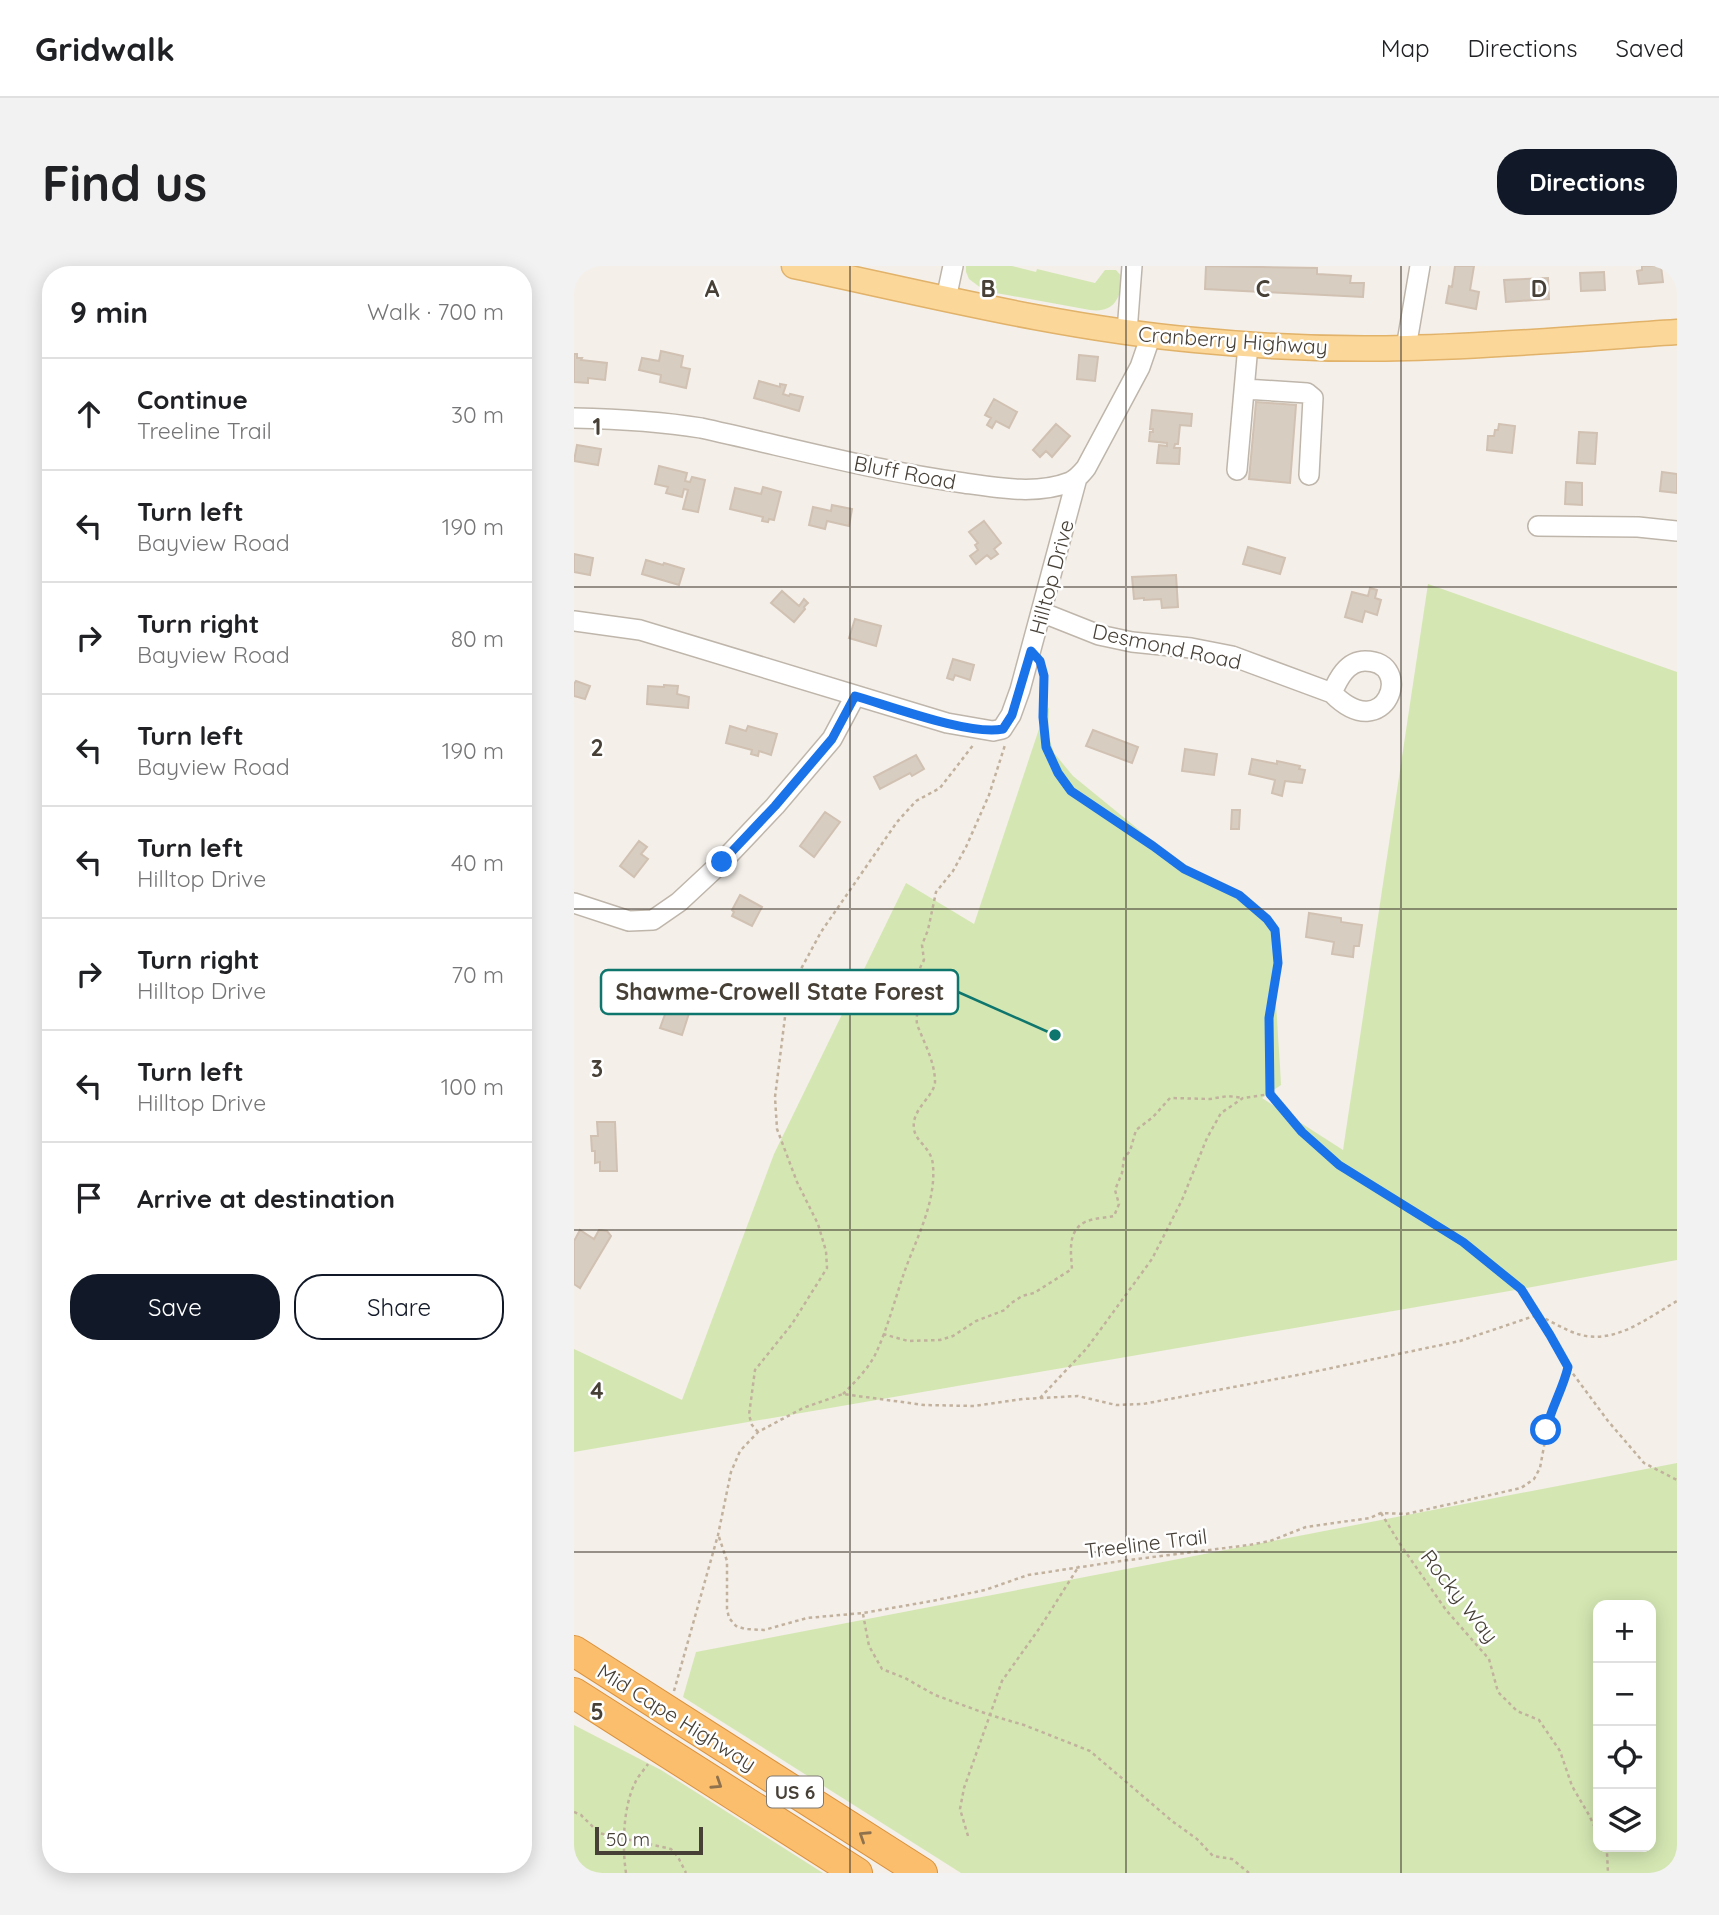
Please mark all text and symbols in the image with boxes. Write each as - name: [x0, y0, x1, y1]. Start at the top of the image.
- text: Gridwalk: [35, 28, 175, 69]
- text: Map: [1381, 33, 1430, 63]
- text: Directions: [1468, 33, 1578, 63]
- text: Saved: [1616, 33, 1684, 63]
- button: Directions: [1497, 149, 1677, 215]
- text: Find us: [42, 152, 207, 213]
- text: A: [705, 274, 720, 303]
- text: B: [980, 274, 996, 303]
- text: C: [1256, 274, 1270, 303]
- text: D: [1531, 274, 1547, 303]
- text: 9 min: [70, 293, 148, 331]
- text: Walk · 700 m: [367, 297, 504, 326]
- street label: Cranberry Highway: [1137, 320, 1329, 360]
- text: Continue: [137, 383, 248, 416]
- icon: ahead: [70, 395, 108, 433]
- text: 30 m: [451, 400, 504, 429]
- text: 1: [593, 412, 601, 441]
- text: Treeline Trail: [137, 416, 272, 445]
- street label: Bluff Road: [852, 449, 958, 495]
- text: Turn left: [137, 495, 244, 528]
- icon: left: [70, 507, 108, 545]
- text: 190 m: [442, 512, 504, 541]
- street label: Hilltop Drive: [1023, 517, 1079, 637]
- text: Bayview Road: [137, 528, 290, 557]
- text: Turn right: [137, 607, 259, 640]
- street label: Desmond Road: [1090, 618, 1244, 674]
- icon: right: [70, 619, 108, 657]
- text: 80 m: [451, 624, 504, 653]
- text: Bayview Road: [137, 640, 290, 669]
- text: Turn left: [137, 719, 244, 752]
- icon: left: [70, 731, 108, 769]
- text: 2: [590, 733, 604, 762]
- text: 190 m: [442, 736, 504, 765]
- text: Bayview Road: [137, 752, 290, 781]
- text: Turn left: [137, 831, 244, 864]
- icon: left: [70, 843, 108, 881]
- route end: [706, 846, 737, 877]
- text: 40 m: [451, 848, 504, 877]
- text: Hilltop Drive: [137, 864, 266, 893]
- text: Turn right: [137, 943, 259, 976]
- icon: right: [70, 955, 108, 993]
- text: 70 m: [451, 960, 504, 989]
- callout: Shawme-Crowell State Forest: [601, 970, 958, 1014]
- text: Hilltop Drive: [137, 976, 266, 1005]
- text: Shawme-Crowell State Forest: [616, 977, 944, 1006]
- text: 3: [591, 1054, 603, 1083]
- text: Turn left: [137, 1055, 244, 1088]
- icon: left: [70, 1067, 108, 1105]
- text: 100 m: [441, 1072, 504, 1101]
- text: Hilltop Drive: [137, 1088, 266, 1117]
- icon: arrive: [70, 1179, 108, 1217]
- text: Arrive at destination: [137, 1182, 395, 1215]
- button: Save: [70, 1274, 280, 1340]
- button: Share: [294, 1274, 504, 1340]
- text: 4: [590, 1376, 604, 1405]
- route start: [1530, 1414, 1561, 1445]
- street label: Treeline Trail: [1083, 1523, 1209, 1563]
- street label: Rocky Way: [1416, 1544, 1504, 1648]
- map controls: [1593, 1600, 1656, 1852]
- button: +: [1593, 1600, 1656, 1663]
- street label: Mid Cape Highway: [593, 1658, 761, 1776]
- button: −: [1593, 1663, 1656, 1726]
- text: 5: [590, 1697, 604, 1726]
- button: locate: [1593, 1726, 1656, 1789]
- one-way arrow: [710, 1775, 723, 1788]
- road number: US 6: [767, 1776, 823, 1808]
- button: layers: [1593, 1789, 1656, 1852]
- scale bar: [595, 1824, 704, 1856]
- text: 50 m: [606, 1827, 650, 1851]
- one-way arrow: [859, 1832, 872, 1845]

